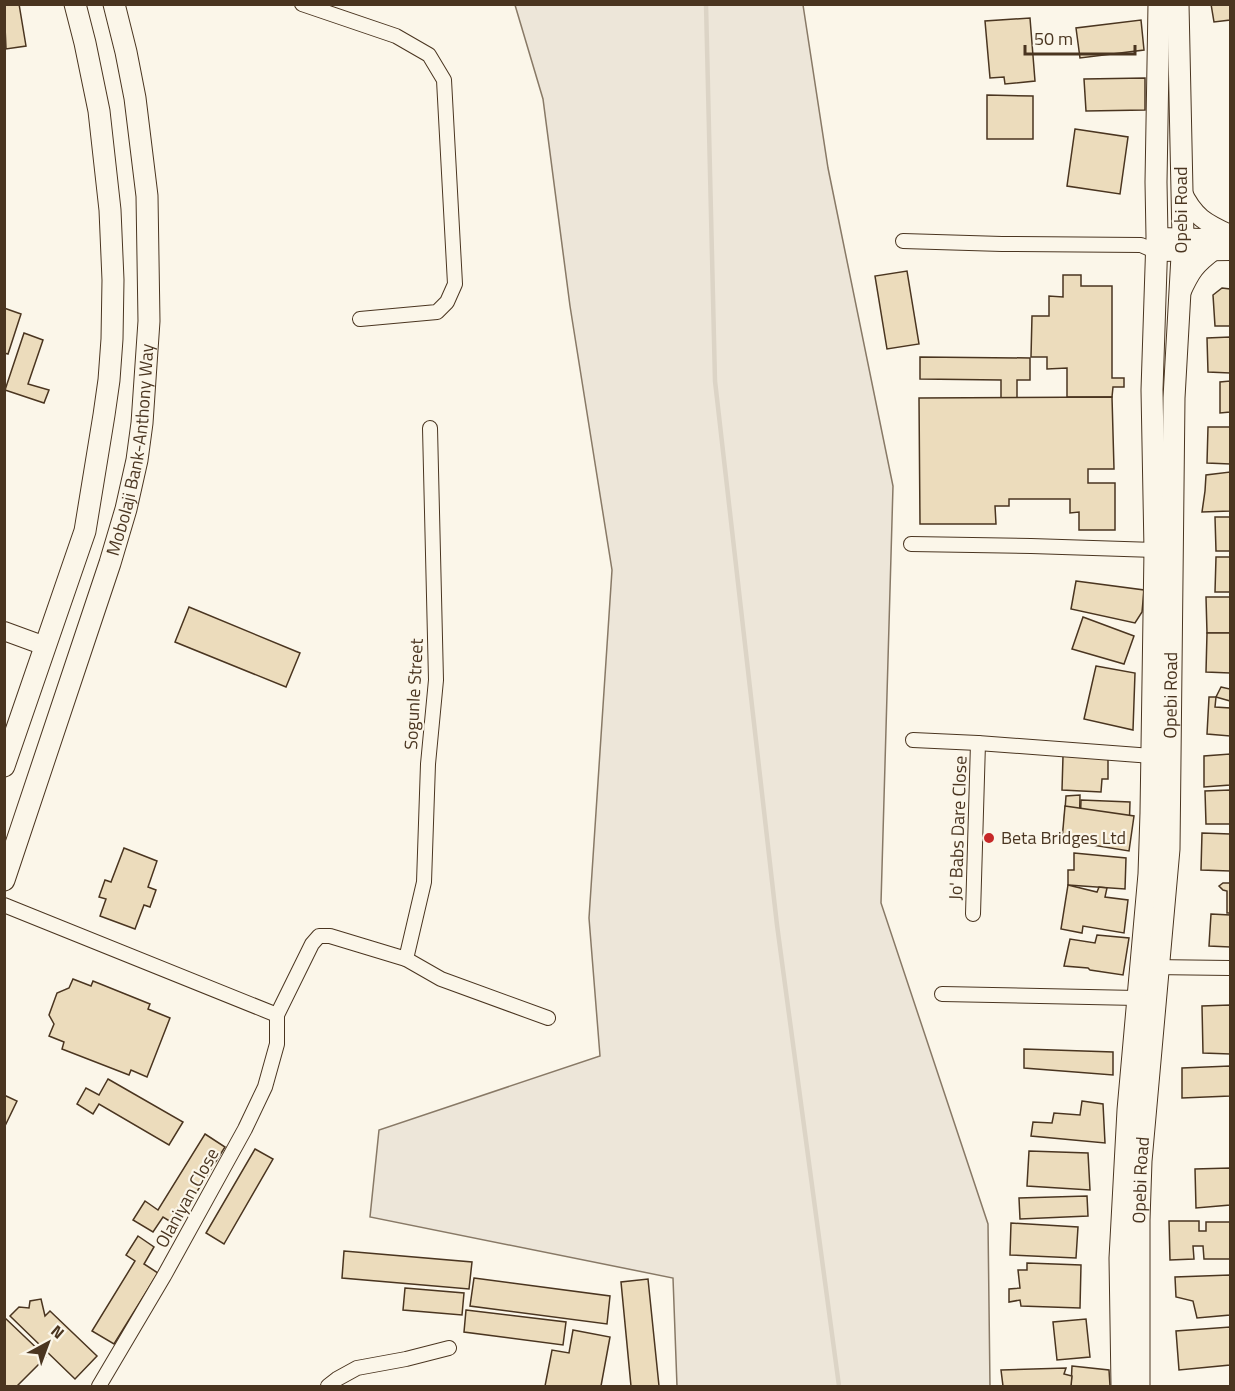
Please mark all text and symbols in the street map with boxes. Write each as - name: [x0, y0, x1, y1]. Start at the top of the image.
- scale bar: [1025, 18, 1134, 56]
- text: 50 m: [1034, 25, 1073, 52]
- street label: Opebi Road: [1167, 167, 1194, 253]
- street label: Mobolaji Bank-Anthony Way: [99, 342, 160, 559]
- street label: Sogunle Street: [397, 637, 430, 750]
- street label: Opebi Road: [1156, 652, 1184, 739]
- street label: Jo' Babs Dare Close: [941, 755, 974, 901]
- place label: Beta Bridges Ltd: [1001, 824, 1126, 851]
- marker: Beta Bridges Ltd: [982, 831, 996, 845]
- street label: Opebi Road: [1125, 1135, 1156, 1224]
- street label: Olaniyan Close: [148, 1143, 225, 1253]
- north arrow: [18, 1313, 78, 1373]
- text: N: [46, 1319, 70, 1344]

